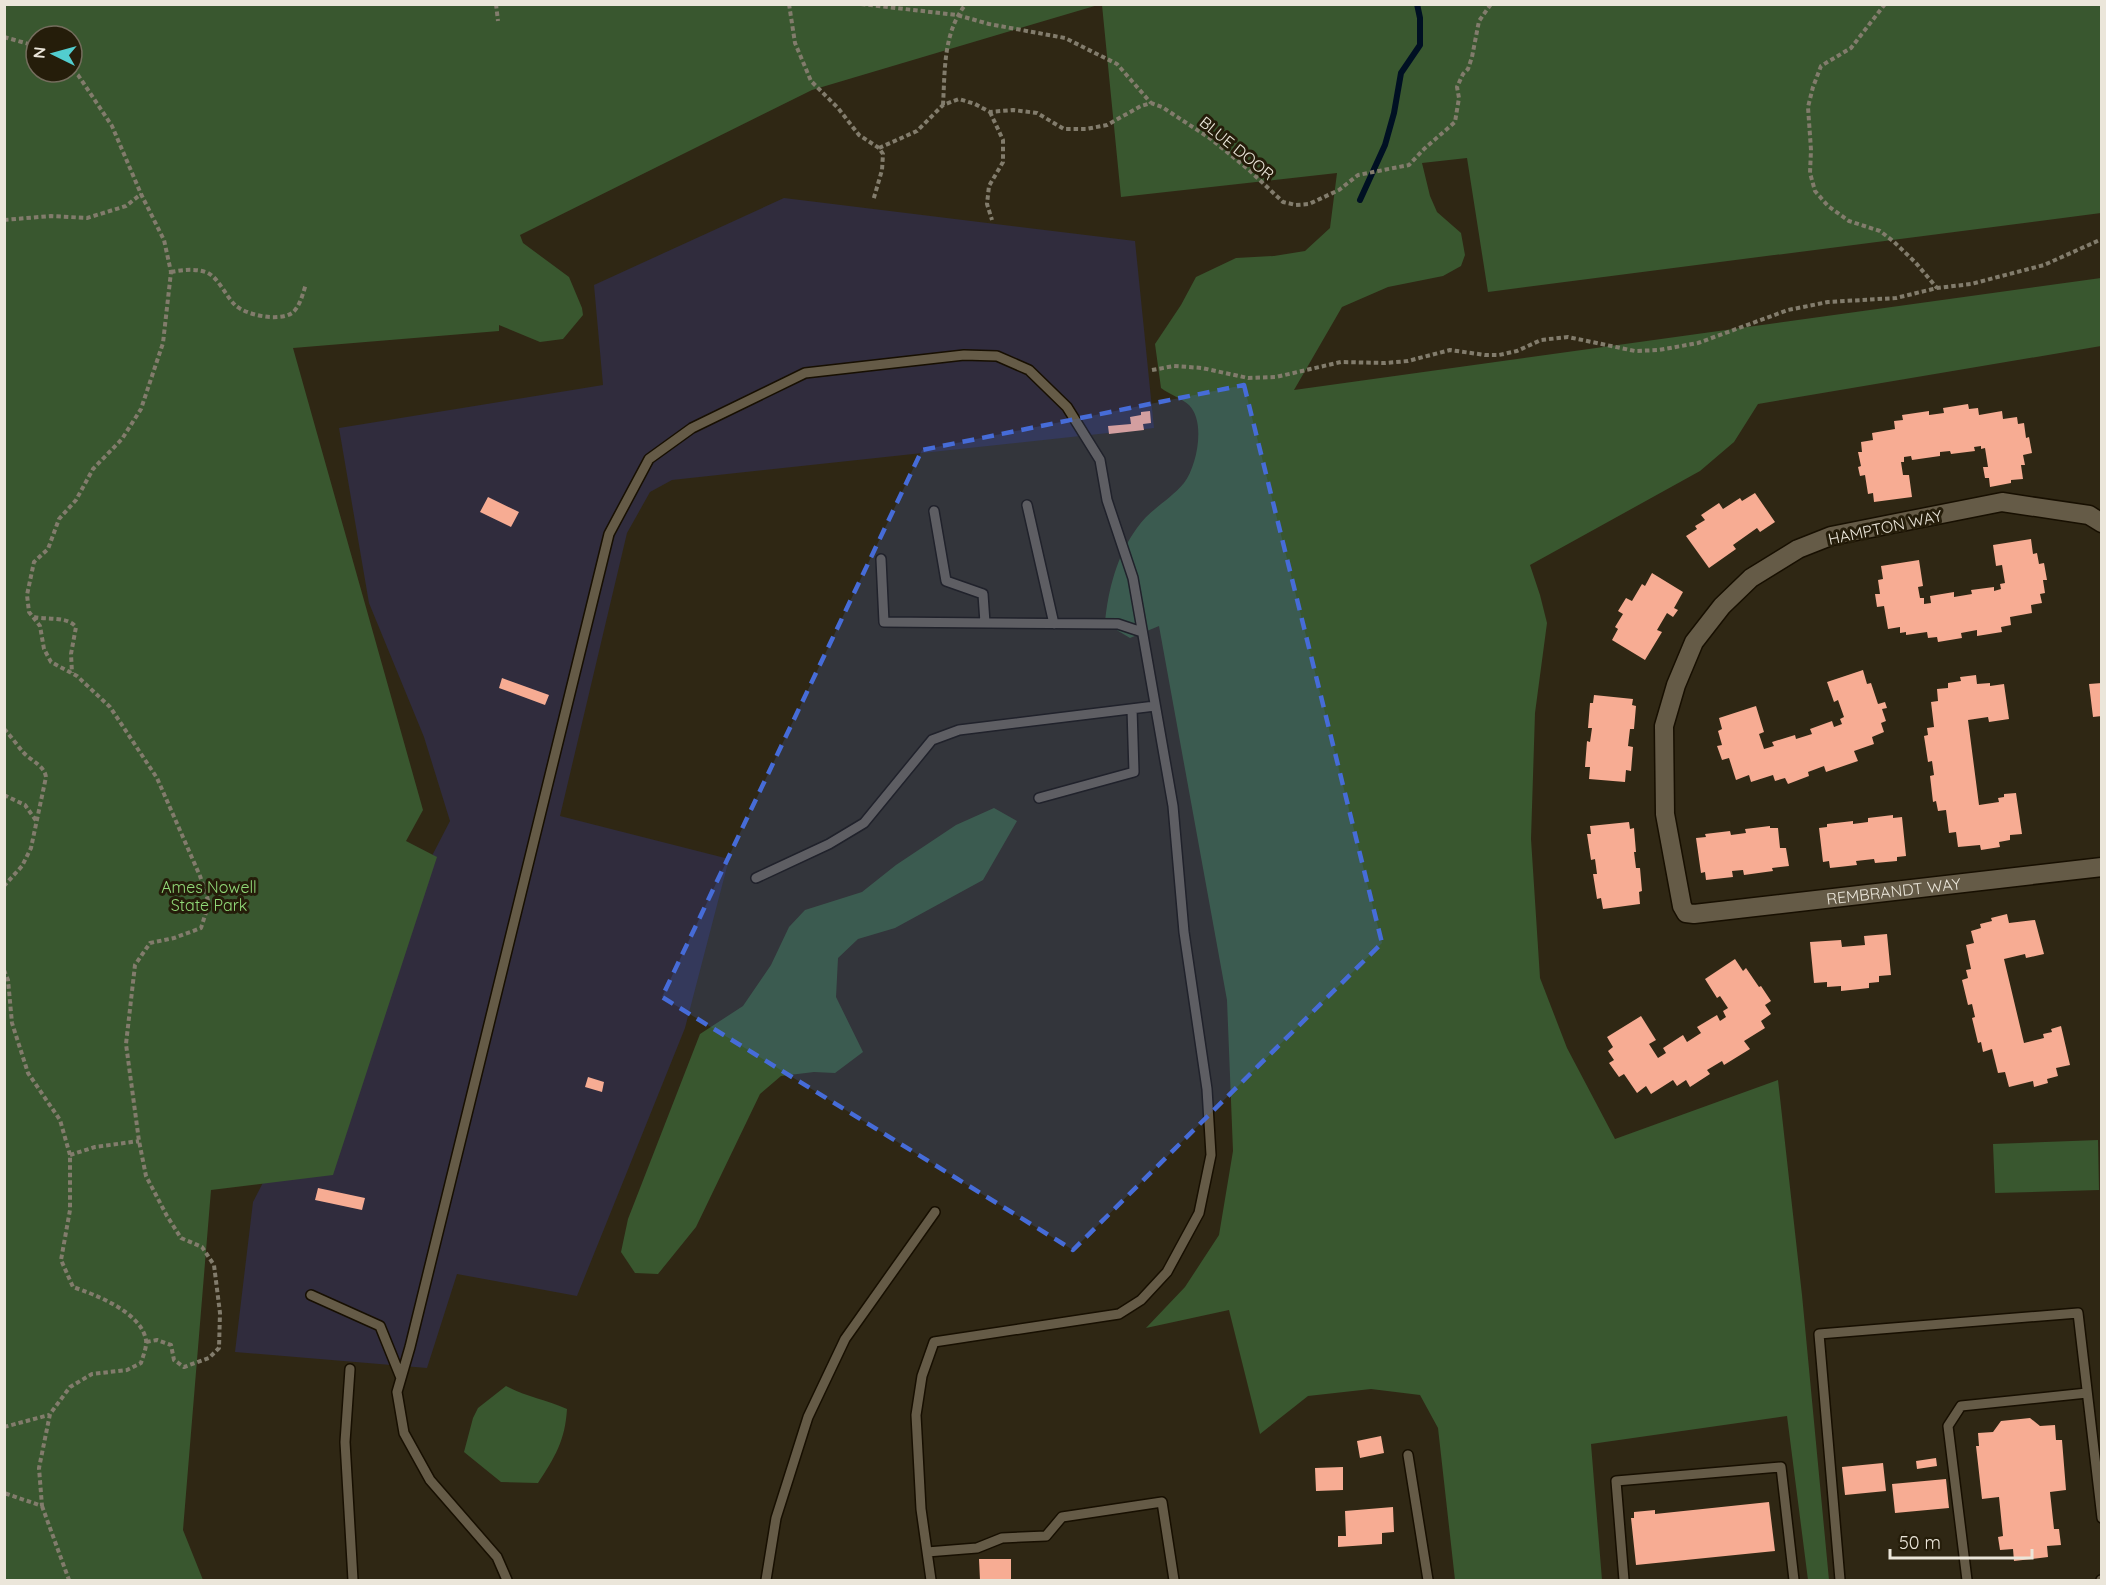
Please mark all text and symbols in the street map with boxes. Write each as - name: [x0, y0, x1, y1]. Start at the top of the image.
- north arrow: [24, 24, 84, 84]
- text: N: [29, 46, 50, 59]
- street label: BLUE DOOR: [1196, 112, 1278, 184]
- street label: HAMPTON WAY: [1826, 505, 1944, 549]
- street label: REMBRANDT WAY: [1825, 873, 1962, 909]
- park label: Ames Nowell State Park: [161, 877, 257, 915]
- scale bar: [1890, 1522, 2032, 1560]
- text: 50 m: [1899, 1531, 1941, 1554]

